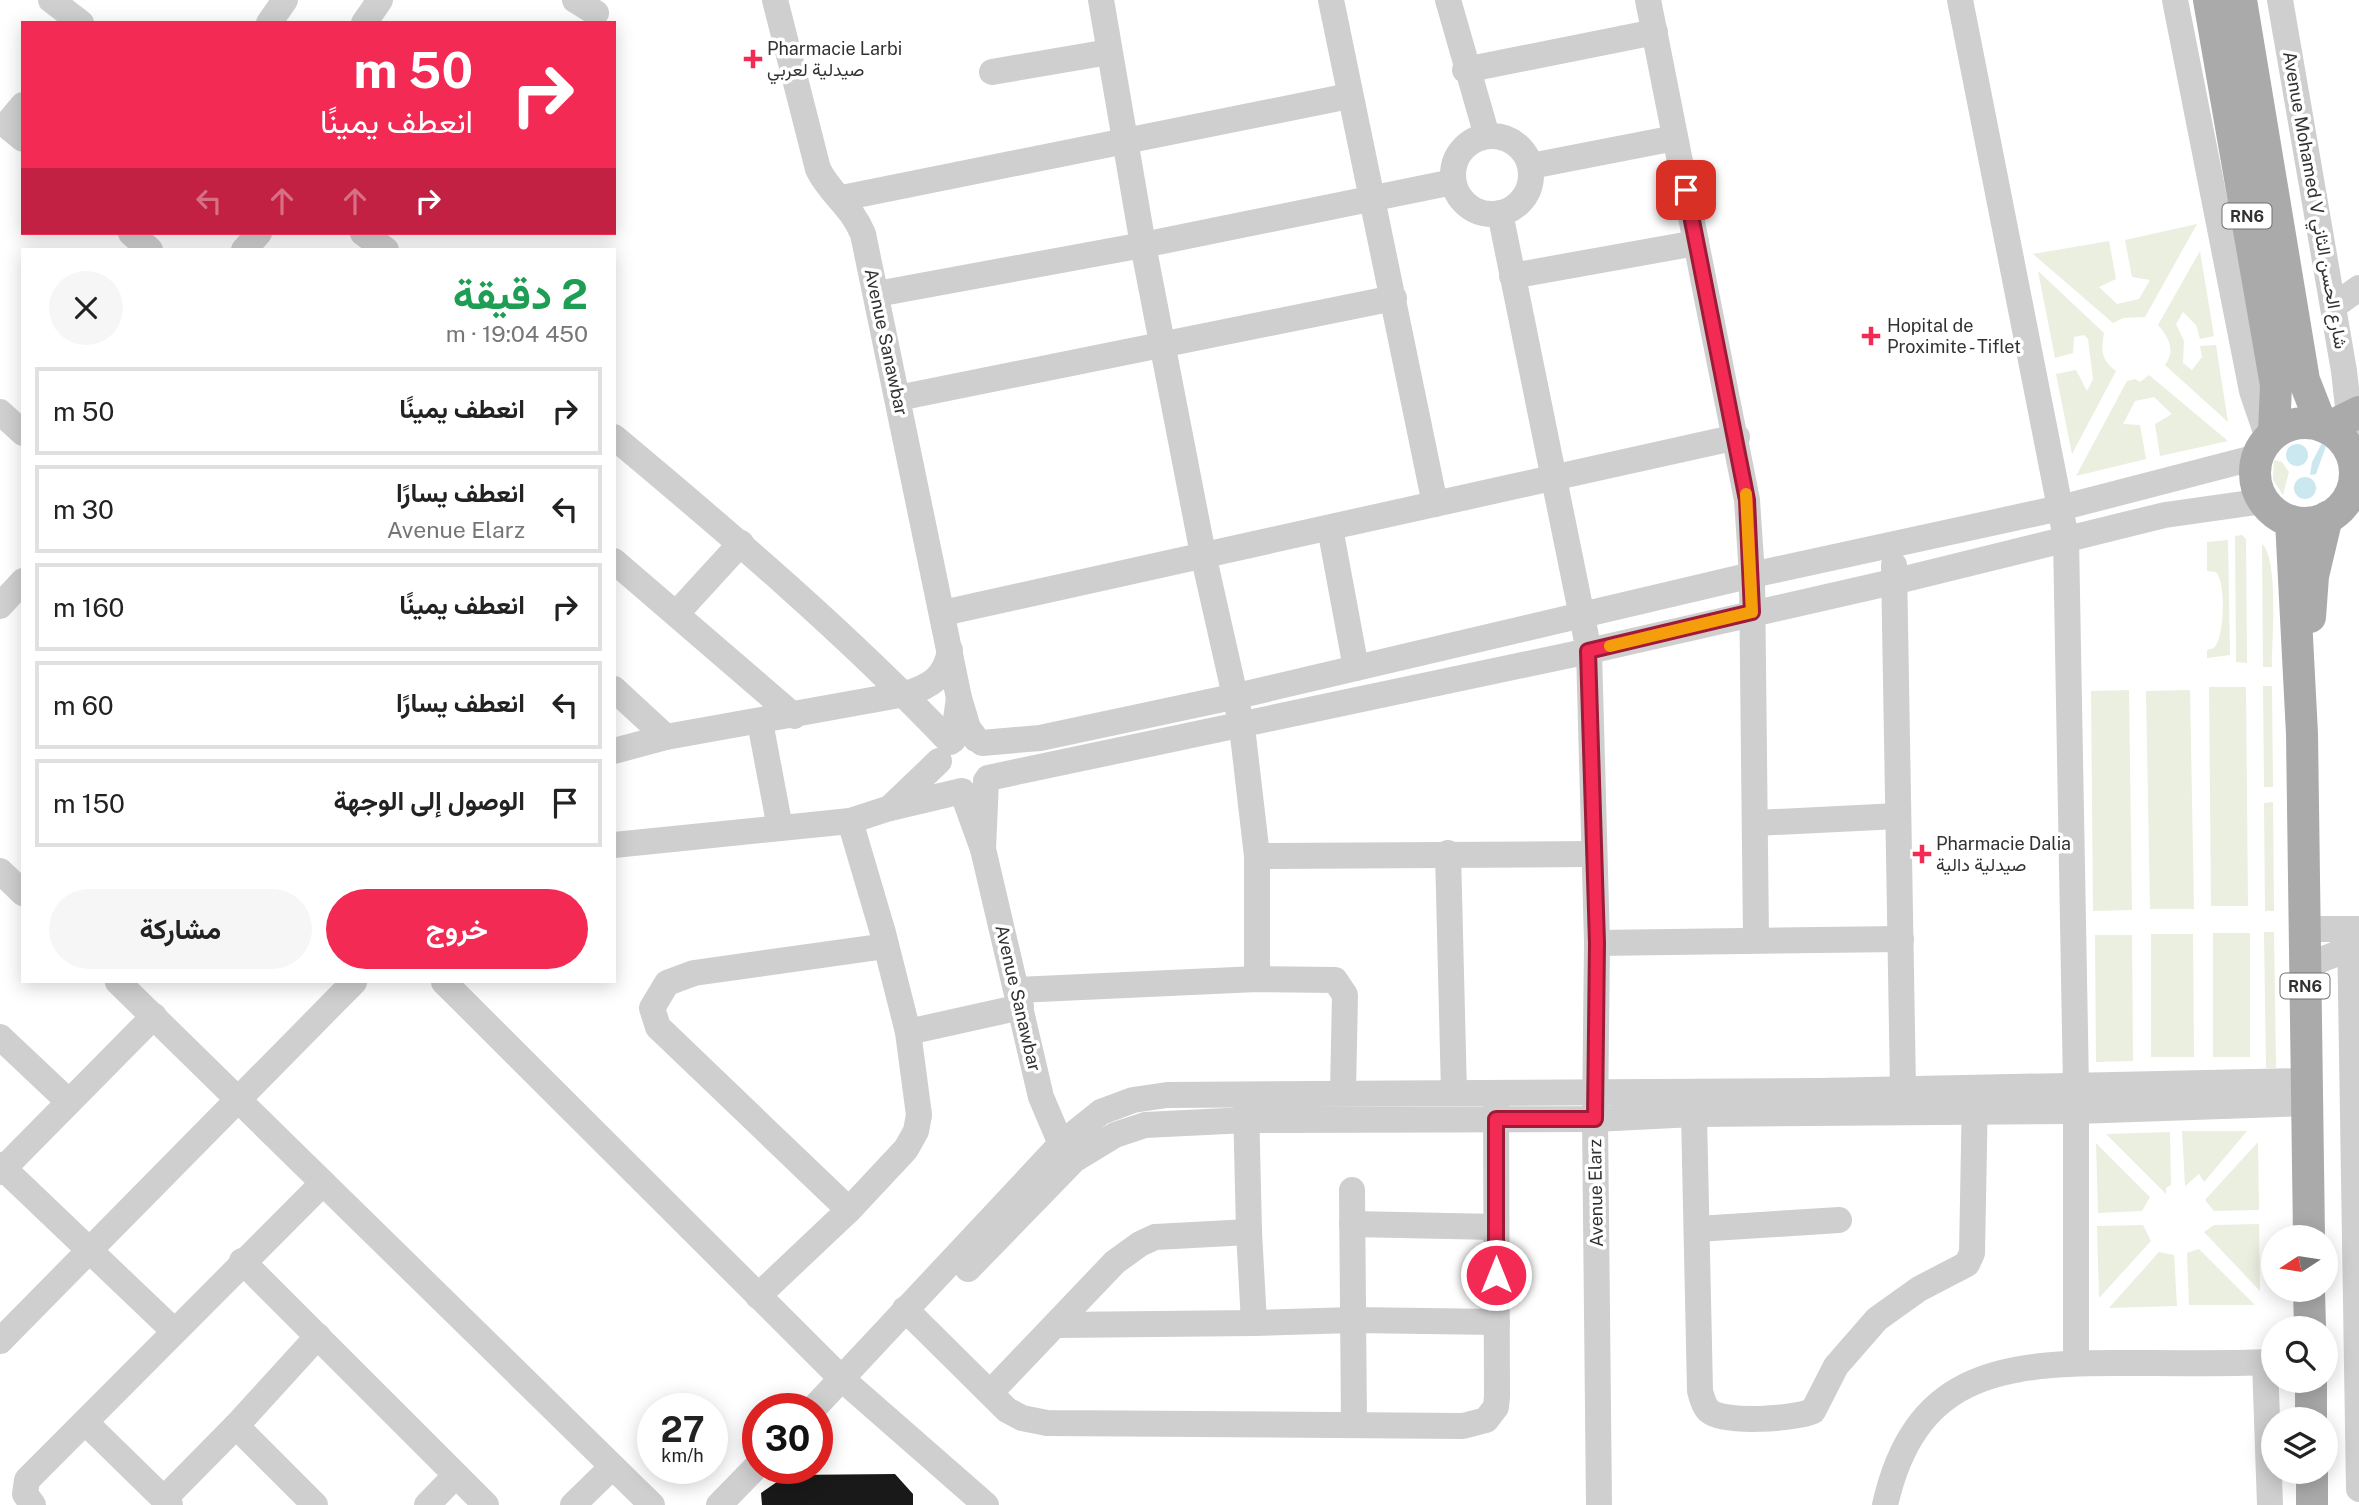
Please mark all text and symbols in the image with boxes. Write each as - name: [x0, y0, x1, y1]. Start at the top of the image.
- place label: Pharmacie Larbi صيدلية لعربي: [767, 38, 902, 85]
- text: 50 m: [353, 41, 473, 99]
- icon: right: [497, 49, 588, 140]
- street label: Avenue Mohamed V شارع الحسن الثاني: [2274, 49, 2352, 351]
- marker: Pharmacie Larbi صيدلية لعربي: [745, 51, 761, 67]
- text: انعطف يمينًا: [320, 103, 473, 140]
- pin: [1656, 160, 1716, 220]
- icon: arrive: [1667, 171, 1705, 209]
- icon: left: [190, 182, 228, 220]
- icon: ahead: [263, 182, 301, 220]
- icon: ahead: [336, 182, 374, 220]
- icon: right: [409, 182, 447, 220]
- road number: RN6: [2222, 204, 2272, 229]
- street label: Avenue Sanawbar: [861, 266, 912, 417]
- text: 2 دقيقة: [453, 269, 588, 318]
- button: close: [49, 271, 123, 345]
- place label: Hopital de Proximite - Tiflet: [1887, 315, 2021, 357]
- text: 450 m · 19:04: [446, 320, 588, 347]
- marker: Hopital de Proximite - Tiflet: [1861, 326, 1881, 346]
- icon: right: [546, 392, 584, 430]
- text: انعطف يمينًا: [399, 393, 525, 424]
- text: 50 m: [53, 396, 114, 427]
- text: انعطف يسارًا: [396, 477, 525, 508]
- icon: left: [546, 490, 584, 528]
- text: 30 m: [53, 494, 114, 525]
- text: Avenue Elarz: [387, 516, 525, 543]
- icon: right: [546, 588, 584, 626]
- text: انعطف يمينًا: [399, 589, 525, 620]
- text: 160 m: [53, 592, 124, 623]
- icon: left: [546, 686, 584, 724]
- text: انعطف يسارًا: [396, 687, 525, 718]
- text: 60 m: [53, 690, 114, 721]
- icon: arrive: [546, 784, 584, 822]
- text: الوصول إلى الوجهة: [334, 785, 525, 816]
- text: 150 m: [53, 788, 125, 819]
- place label: Pharmacie Dalia صيدلية دالية: [1936, 833, 2071, 875]
- marker: Pharmacie Dalia صيدلية دالية: [1914, 846, 1930, 862]
- button: مشاركة: [49, 889, 312, 969]
- button: خروج: [326, 889, 588, 969]
- street label: Avenue Sanawbar: [991, 923, 1046, 1073]
- road number: RN6: [2280, 974, 2330, 998]
- street label: Avenue Elarz: [1584, 1139, 1607, 1247]
- north arrow: [2261, 1225, 2338, 1302]
- map controls: [2261, 1225, 2338, 1484]
- position arrow: [1459, 1238, 1533, 1312]
- button: search: [2261, 1316, 2338, 1393]
- speed limit sign: 30: [742, 1393, 833, 1484]
- button: layers: [2261, 1407, 2338, 1484]
- text: 27: [660, 1409, 705, 1450]
- text: km/h: [661, 1445, 704, 1466]

